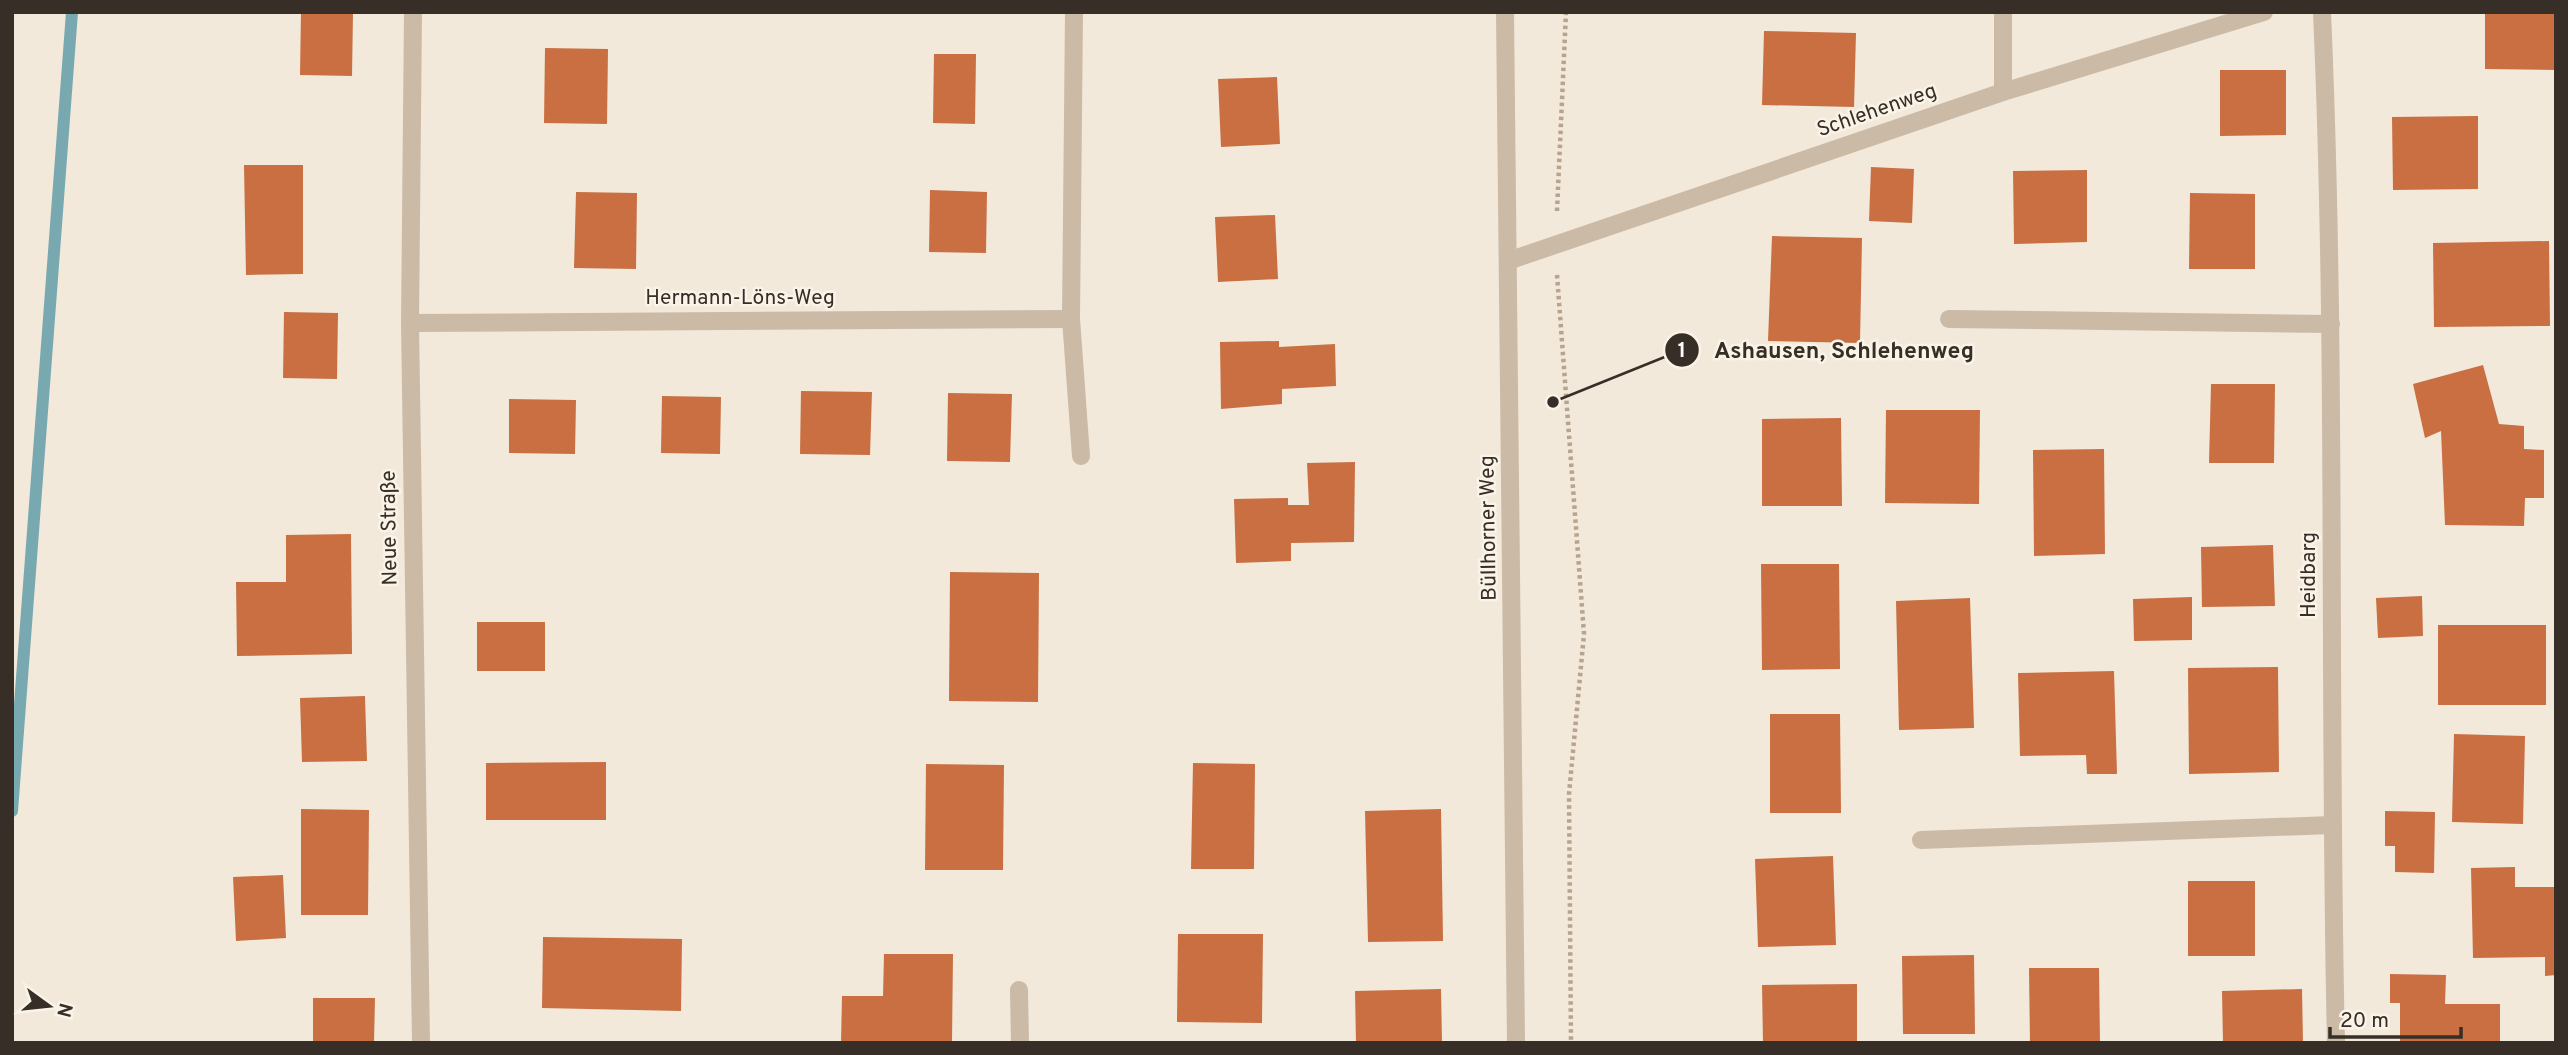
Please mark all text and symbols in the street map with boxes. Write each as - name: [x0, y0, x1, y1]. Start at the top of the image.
- street label: Schlehenweg: [1814, 78, 1940, 144]
- street label: Hermann-Löns-Weg: [645, 285, 835, 312]
- callout: Ashausen, Schlehenweg: [1665, 328, 1988, 372]
- text: 1: [1678, 338, 1686, 365]
- text: Ashausen, Schlehenweg: [1714, 338, 1974, 367]
- street label: Büllhorner Weg: [1474, 455, 1504, 601]
- street label: Neue Straße: [375, 470, 405, 586]
- street label: Heidbarg: [2296, 532, 2323, 618]
- north arrow: [14, 971, 84, 1041]
- scale bar: [2330, 996, 2461, 1040]
- text: N: [50, 1000, 77, 1020]
- text: 20 m: [2340, 1008, 2389, 1035]

